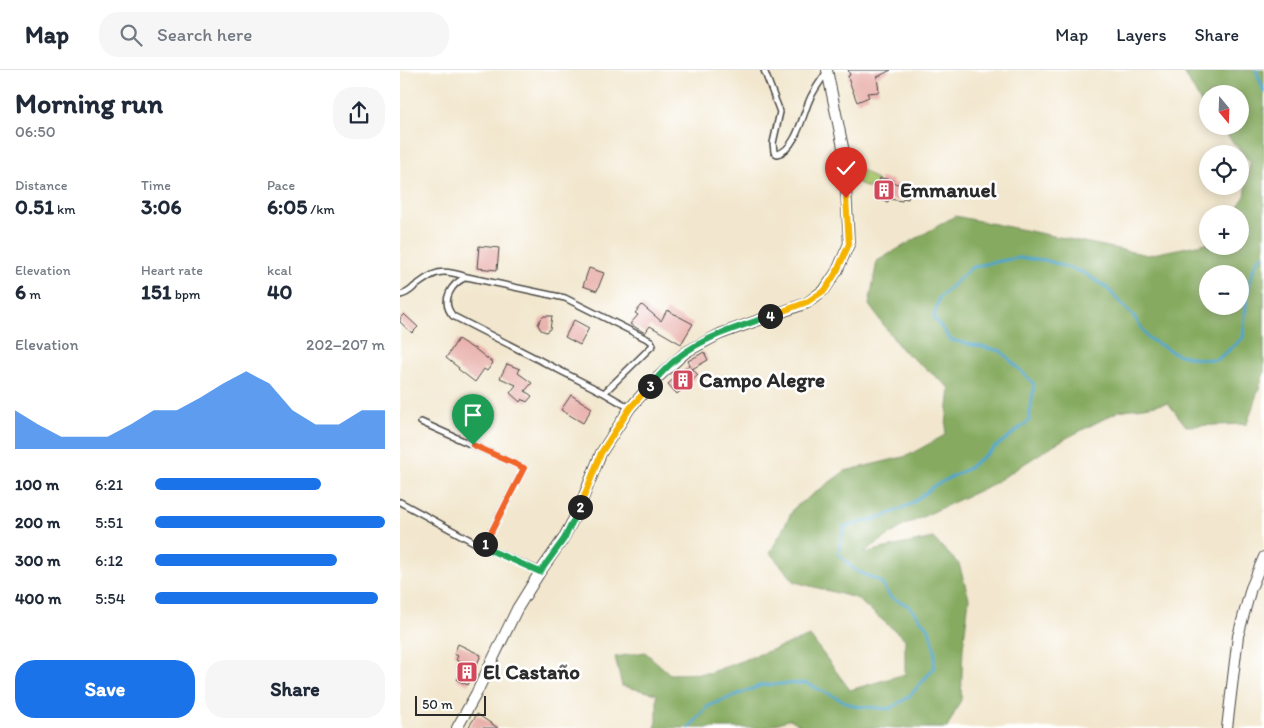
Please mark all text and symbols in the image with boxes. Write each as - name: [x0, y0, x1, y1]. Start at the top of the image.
- search box: [99, 12, 449, 57]
- text: Map: [25, 20, 69, 49]
- icon: search: [117, 21, 145, 49]
- text: Search here: [157, 23, 252, 46]
- text: Map: [1055, 24, 1088, 46]
- text: Layers: [1116, 24, 1166, 46]
- text: Share: [1194, 24, 1239, 46]
- north arrow: [1199, 85, 1249, 135]
- map controls: [1199, 85, 1249, 315]
- text: Morning run: [15, 86, 163, 120]
- button: share: [333, 87, 385, 139]
- text: 06:50: [15, 122, 56, 141]
- button: locate: [1199, 145, 1249, 195]
- pin: [825, 147, 867, 198]
- icon: check: [832, 154, 860, 182]
- text: Distance: [15, 177, 67, 194]
- text: Time: [141, 177, 171, 194]
- text: Pace: [267, 177, 295, 194]
- place label: Emmanuel: [900, 177, 998, 202]
- building icon: Emmanuel: [872, 178, 896, 202]
- text: 0.51: [15, 194, 54, 219]
- text: 3:06: [141, 194, 182, 219]
- text: 6:05: [267, 194, 307, 219]
- text: km: [54, 201, 76, 218]
- text: /km: [307, 201, 335, 218]
- button: +: [1199, 205, 1249, 255]
- text: Elevation: [15, 262, 71, 279]
- text: Heart rate: [141, 262, 203, 279]
- text: kcal: [267, 262, 292, 279]
- button: −: [1199, 265, 1249, 315]
- text: 6: [15, 279, 26, 304]
- text: 151: [141, 279, 172, 304]
- text: 40: [267, 279, 293, 304]
- text: m: [26, 286, 41, 303]
- text: bpm: [172, 286, 201, 303]
- pin: 4: [758, 304, 782, 328]
- text: 4: [766, 308, 775, 325]
- text: Elevation: [15, 335, 79, 354]
- text: 202–207 m: [306, 335, 385, 354]
- place label: Campo Alegre: [699, 367, 825, 393]
- building icon: Campo Alegre: [671, 368, 695, 392]
- pin: 3: [638, 374, 662, 398]
- text: 3: [647, 378, 654, 395]
- pin: [452, 394, 494, 445]
- icon: arrive: [459, 401, 487, 429]
- text: 100 m: [15, 475, 59, 494]
- text: 6:21: [95, 475, 123, 494]
- pin: 2: [568, 494, 592, 520]
- text: 2: [577, 499, 584, 516]
- text: 200 m: [15, 513, 60, 532]
- text: 5:51: [95, 513, 123, 532]
- pin: 1: [472, 532, 498, 556]
- text: 1: [482, 536, 489, 553]
- text: 300 m: [15, 551, 61, 570]
- text: 6:12: [95, 551, 123, 570]
- text: 400 m: [15, 589, 61, 608]
- text: 5:54: [95, 589, 125, 608]
- place label: El Castaño: [483, 659, 580, 684]
- button: Save: [15, 660, 195, 718]
- button: Share: [205, 660, 385, 718]
- building icon: El Castaño: [455, 660, 479, 684]
- scale bar: [415, 693, 486, 716]
- text: 50 m: [422, 696, 453, 713]

